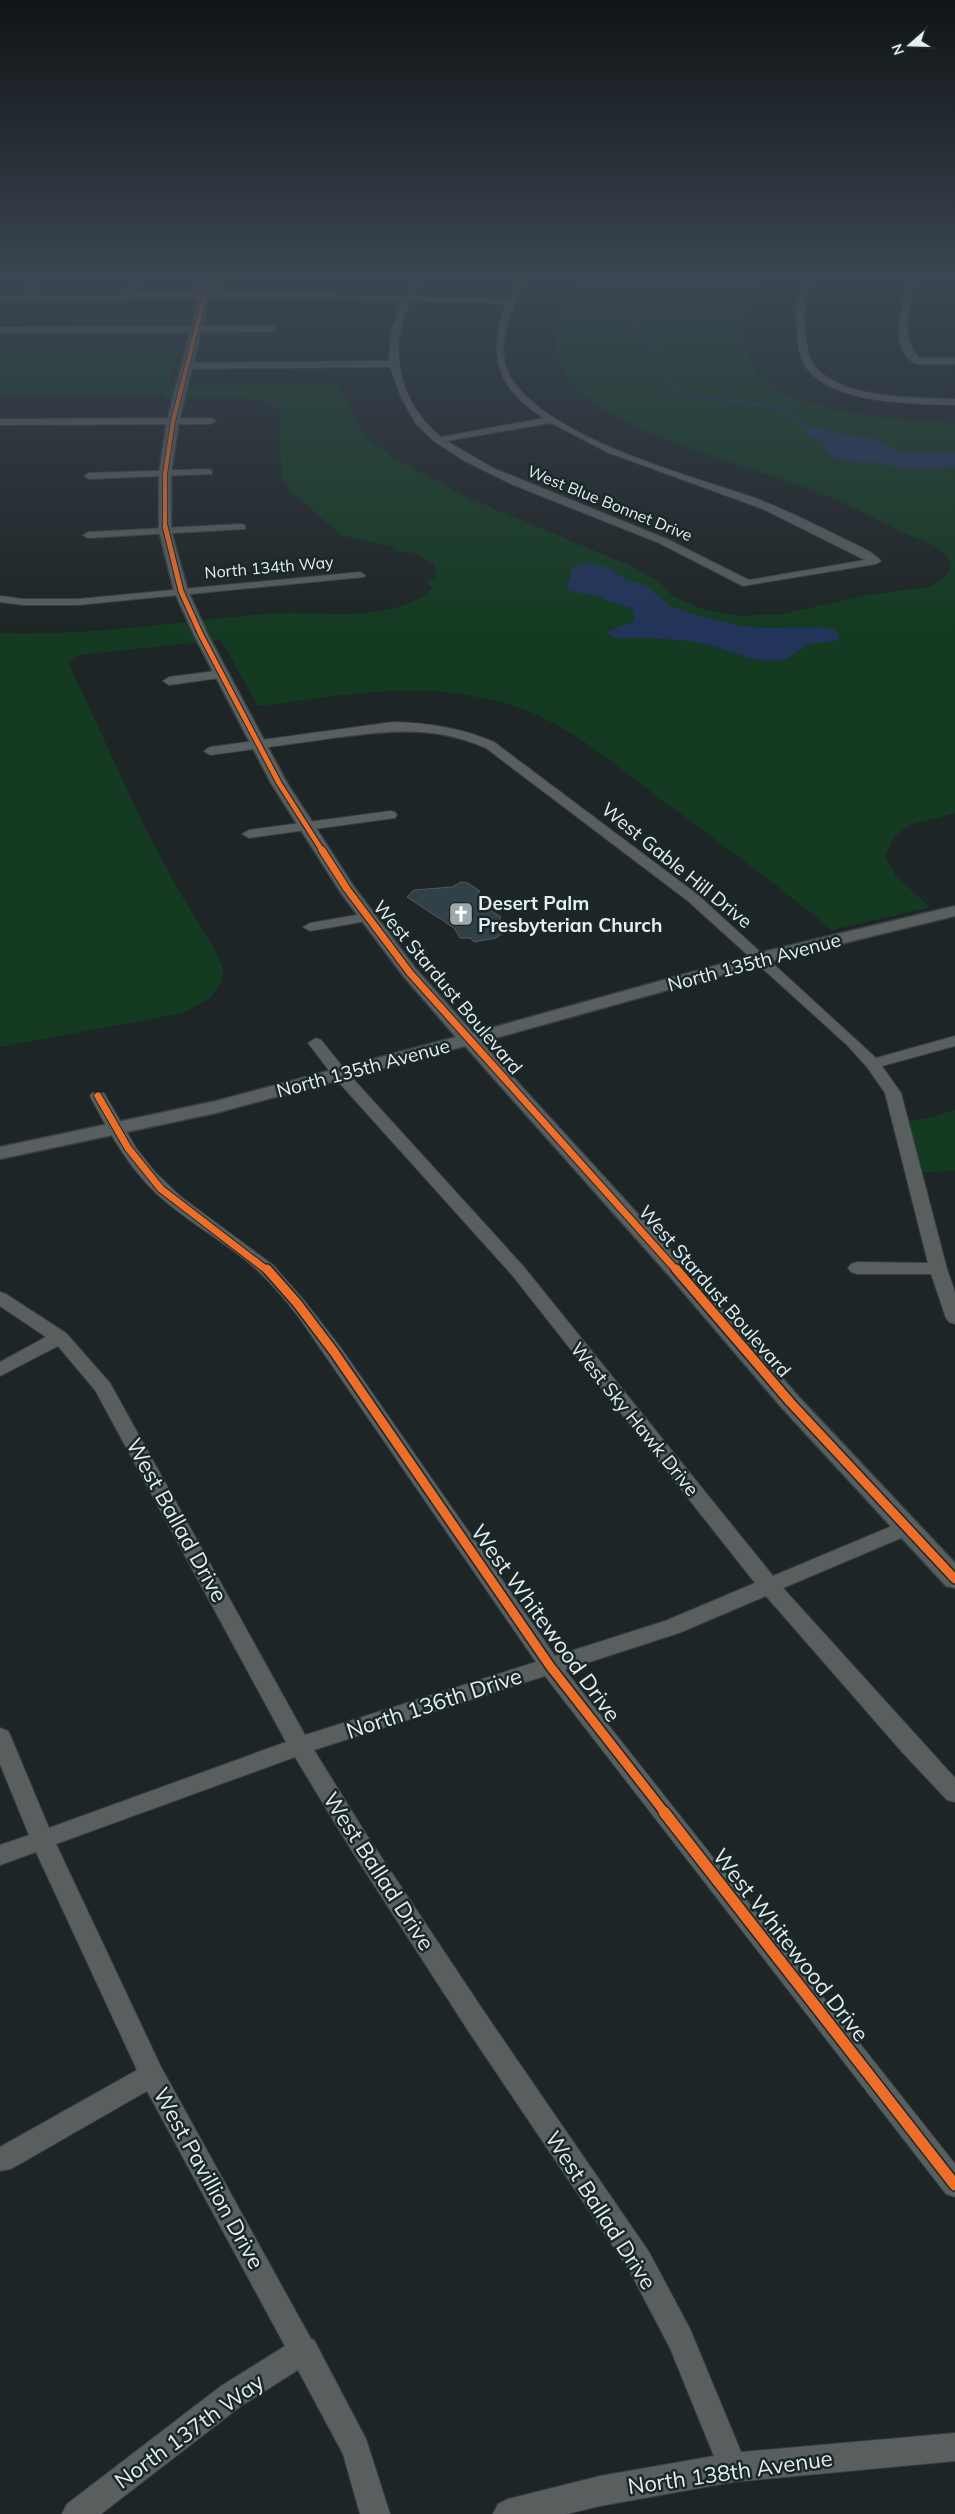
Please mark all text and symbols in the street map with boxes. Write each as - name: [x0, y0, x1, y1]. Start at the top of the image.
- north arrow: [885, 20, 935, 70]
- text: N: [888, 41, 908, 57]
- street label: West Blue Bonnet Drive: [525, 461, 695, 545]
- street label: North 134th Way: [204, 551, 335, 583]
- street label: West Gable Hill Drive: [597, 797, 757, 933]
- place label: Desert Palm Presbyterian Church: [478, 891, 662, 937]
- street label: West Stardust Boulevard: [368, 895, 528, 1079]
- church icon: Desert Palm Presbyterian Church: [448, 901, 474, 927]
- street label: North 135th Avenue: [665, 927, 843, 997]
- street label: North 135th Avenue: [274, 1033, 452, 1103]
- street label: West Stardust Boulevard: [634, 1200, 796, 1382]
- street label: West Sky Hawk Drive: [566, 1337, 704, 1501]
- street label: West Ballad Drive: [120, 1433, 234, 1607]
- street label: West Whitewood Drive: [465, 1519, 627, 1727]
- street label: North 136th Drive: [343, 1661, 525, 1745]
- street label: West Ballad Drive: [317, 1787, 441, 1955]
- street label: West Whitewood Drive: [707, 1843, 875, 2047]
- street label: West Pavillion Drive: [147, 2082, 271, 2274]
- street label: West Ballad Drive: [539, 2126, 663, 2294]
- street label: North 137th Way: [109, 2367, 269, 2495]
- street label: North 138th Avenue: [626, 2444, 834, 2500]

